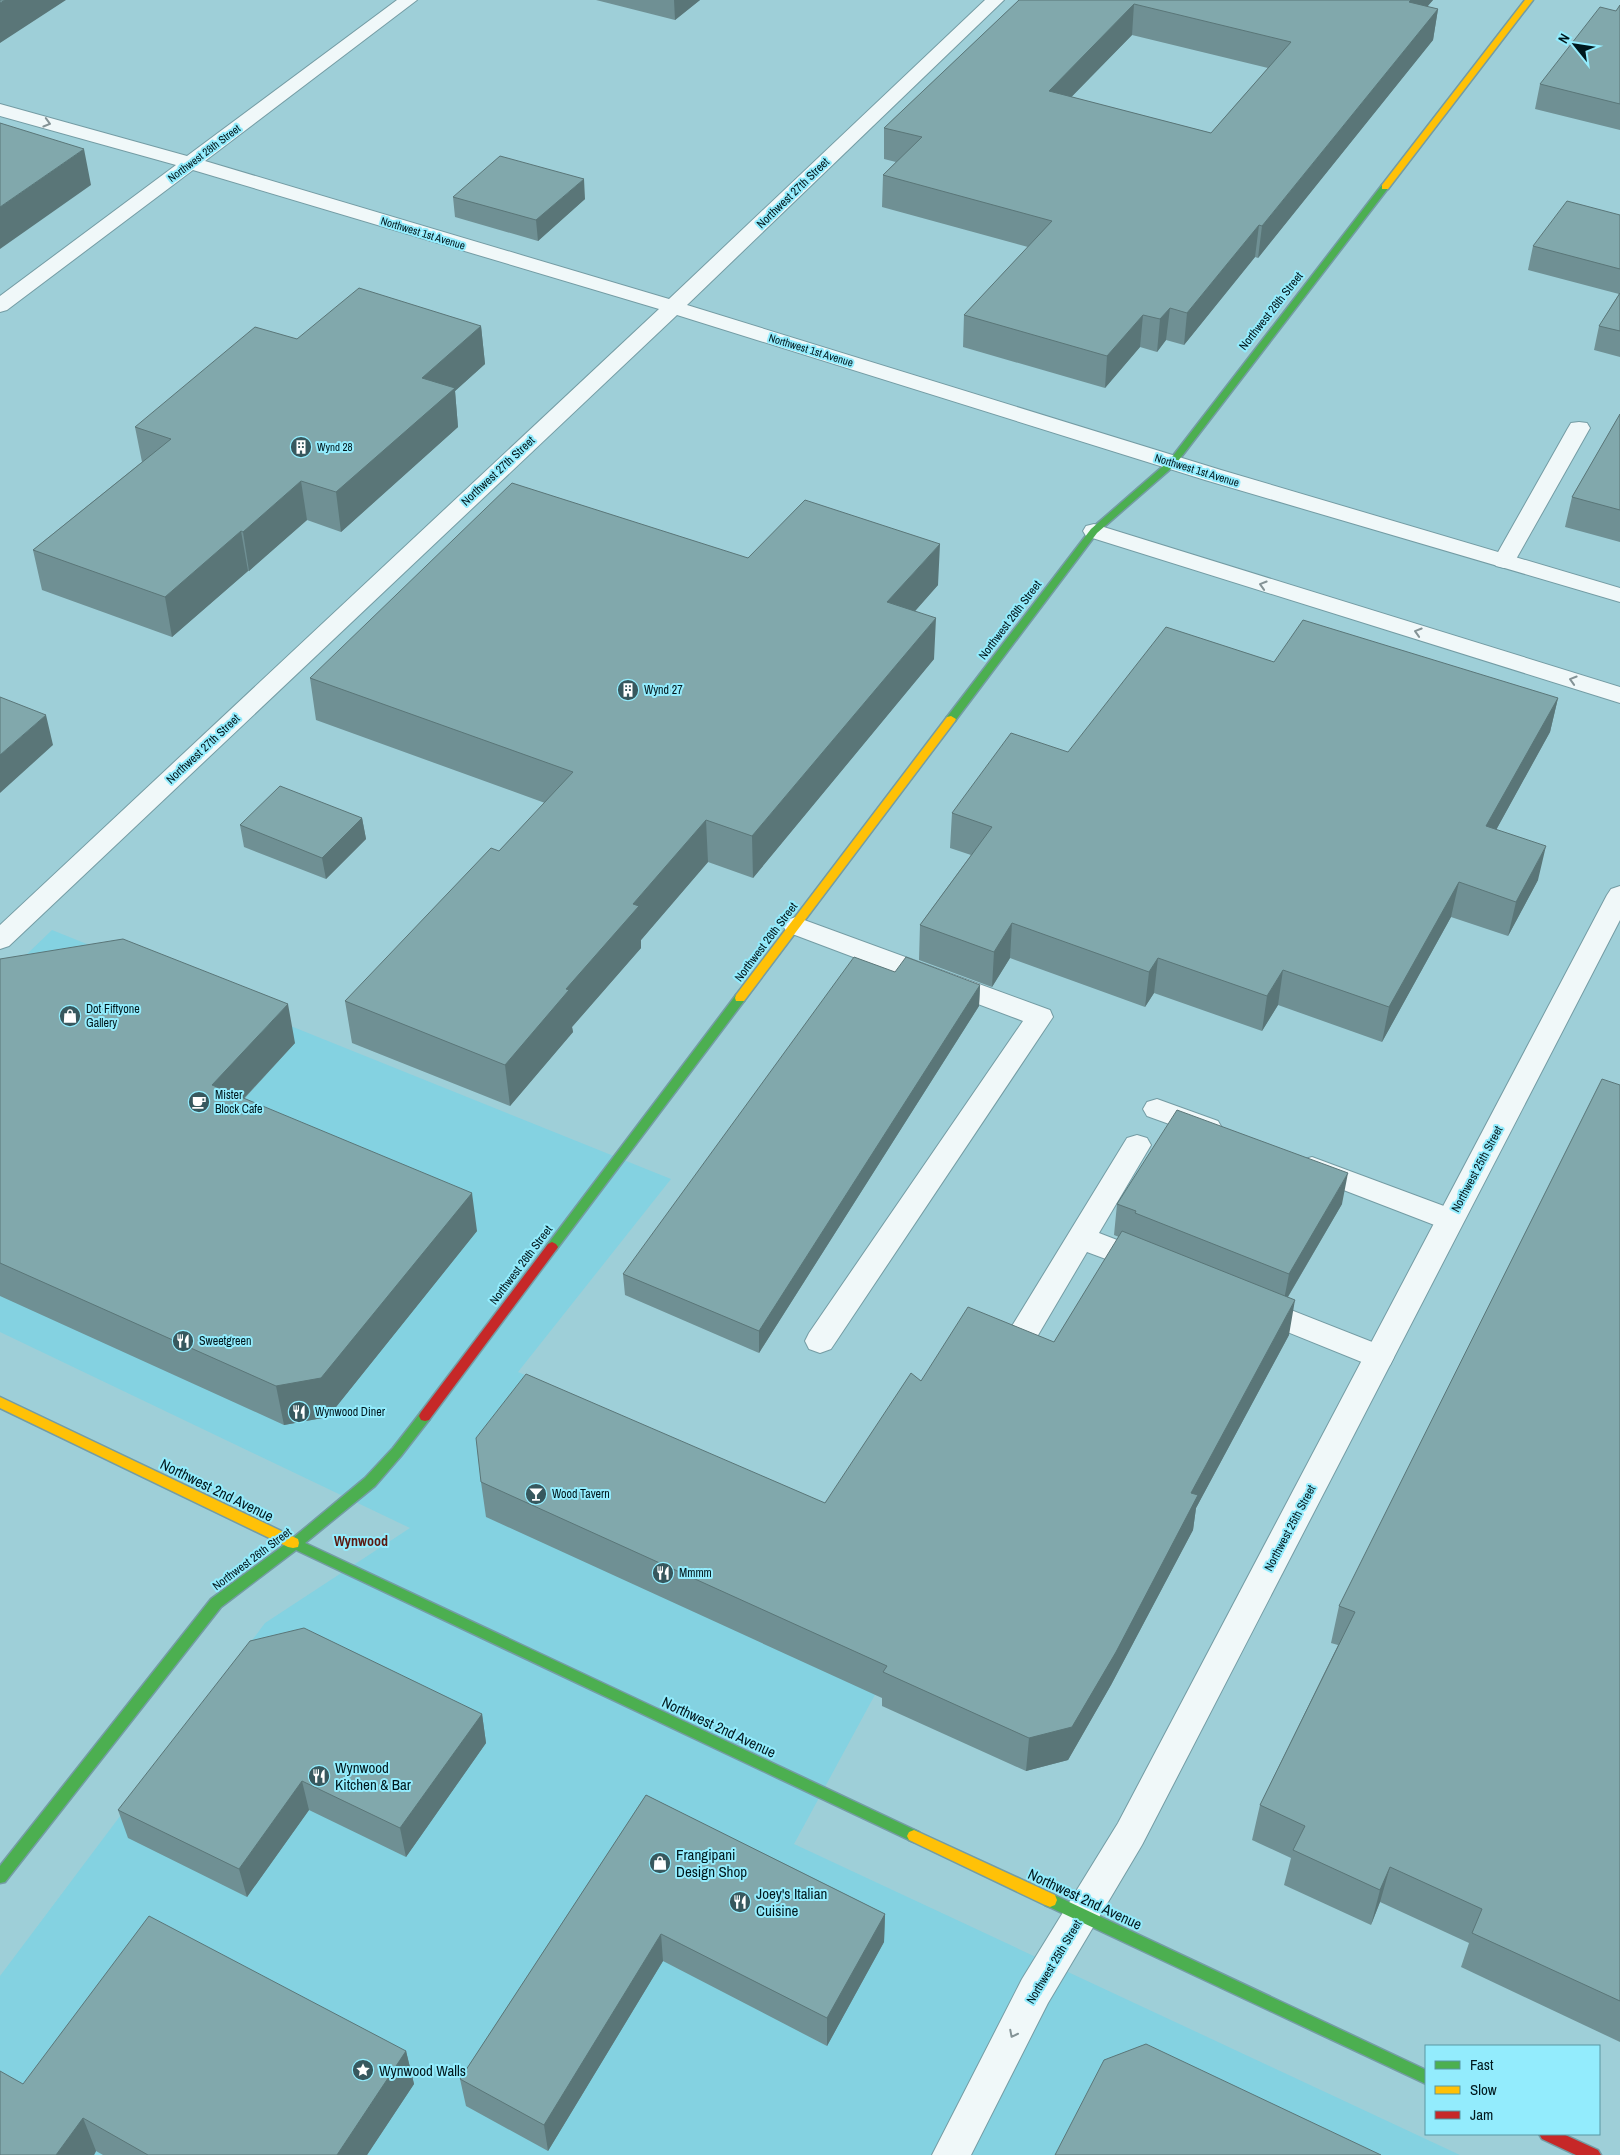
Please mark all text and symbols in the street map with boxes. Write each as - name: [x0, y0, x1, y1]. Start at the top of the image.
- north arrow: [1550, 20, 1600, 70]
- text: N: [1554, 30, 1574, 47]
- one-way arrow: [43, 117, 51, 128]
- street label: Northwest 28th Street: [165, 121, 243, 185]
- street label: Northwest 27th Street: [753, 154, 833, 232]
- street label: Northwest 1st Avenue: [379, 214, 467, 252]
- street label: Northwest 26th Street: [1235, 268, 1307, 353]
- street label: Northwest 1st Avenue: [767, 331, 855, 369]
- street label: Northwest 27th Street: [458, 433, 538, 509]
- building icon: Wynd 28: [289, 435, 313, 459]
- place label: Wynd 28: [317, 440, 353, 454]
- street label: Northwest 1st Avenue: [1153, 451, 1241, 489]
- street label: Northwest 26th Street: [975, 577, 1045, 663]
- one-way arrow: [1259, 580, 1267, 590]
- one-way arrow: [1415, 628, 1423, 638]
- one-way arrow: [1570, 675, 1578, 685]
- building icon: Wynd 27: [616, 678, 640, 702]
- place label: Wynd 27: [644, 682, 683, 698]
- street label: Northwest 27th Street: [163, 711, 243, 787]
- street label: Northwest 26th Street: [731, 899, 801, 985]
- place label: Dot Fiftyone Gallery: [86, 1001, 140, 1031]
- shop icon: Dot Fiftyone Gallery: [58, 1004, 82, 1028]
- place label: Mister Block Cafe: [215, 1087, 263, 1117]
- cafe icon: Mister Block Cafe: [187, 1090, 211, 1114]
- street label: Northwest 25th Street: [1448, 1123, 1507, 1215]
- street label: Northwest 26th Street: [486, 1222, 556, 1308]
- restaurant icon: Sweetgreen: [171, 1329, 195, 1353]
- place label: Sweetgreen: [199, 1333, 252, 1349]
- restaurant icon: Wynwood Diner: [287, 1400, 311, 1424]
- place label: Wynwood Diner: [315, 1404, 386, 1420]
- street label: Northwest 2nd Avenue: [157, 1453, 277, 1527]
- bar icon: Wood Tavern: [524, 1482, 548, 1506]
- street label: Northwest 25th Street: [1261, 1482, 1320, 1574]
- place label: Wood Tavern: [552, 1486, 610, 1502]
- street label: Northwest 26th Street: [209, 1524, 295, 1594]
- district label: Wynwood: [334, 1532, 388, 1550]
- restaurant icon: Mmmm: [651, 1561, 675, 1585]
- place label: Mmmm: [679, 1565, 712, 1581]
- street label: Northwest 2nd Avenue: [659, 1691, 780, 1763]
- place label: Wynwood Kitchen & Bar: [335, 1757, 411, 1795]
- restaurant icon: Wynwood Kitchen & Bar: [307, 1764, 331, 1788]
- place label: Frangipani Design Shop: [676, 1844, 747, 1882]
- shop icon: Frangipani Design Shop: [648, 1851, 672, 1875]
- street label: Northwest 2nd Avenue: [1025, 1863, 1146, 1935]
- place label: Joey's Italian Cuisine: [756, 1883, 827, 1921]
- restaurant icon: Joey's Italian Cuisine: [728, 1890, 752, 1914]
- street label: Northwest 25th Street: [1023, 1917, 1085, 2007]
- one-way arrow: [1009, 2029, 1019, 2038]
- legend: [1425, 2045, 1600, 2135]
- text: Fast: [1470, 2054, 1494, 2075]
- place icon: Wynwood Walls: [351, 2058, 375, 2082]
- place label: Wynwood Walls: [379, 2060, 466, 2081]
- text: Slow: [1470, 2079, 1497, 2100]
- text: Jam: [1470, 2104, 1493, 2125]

